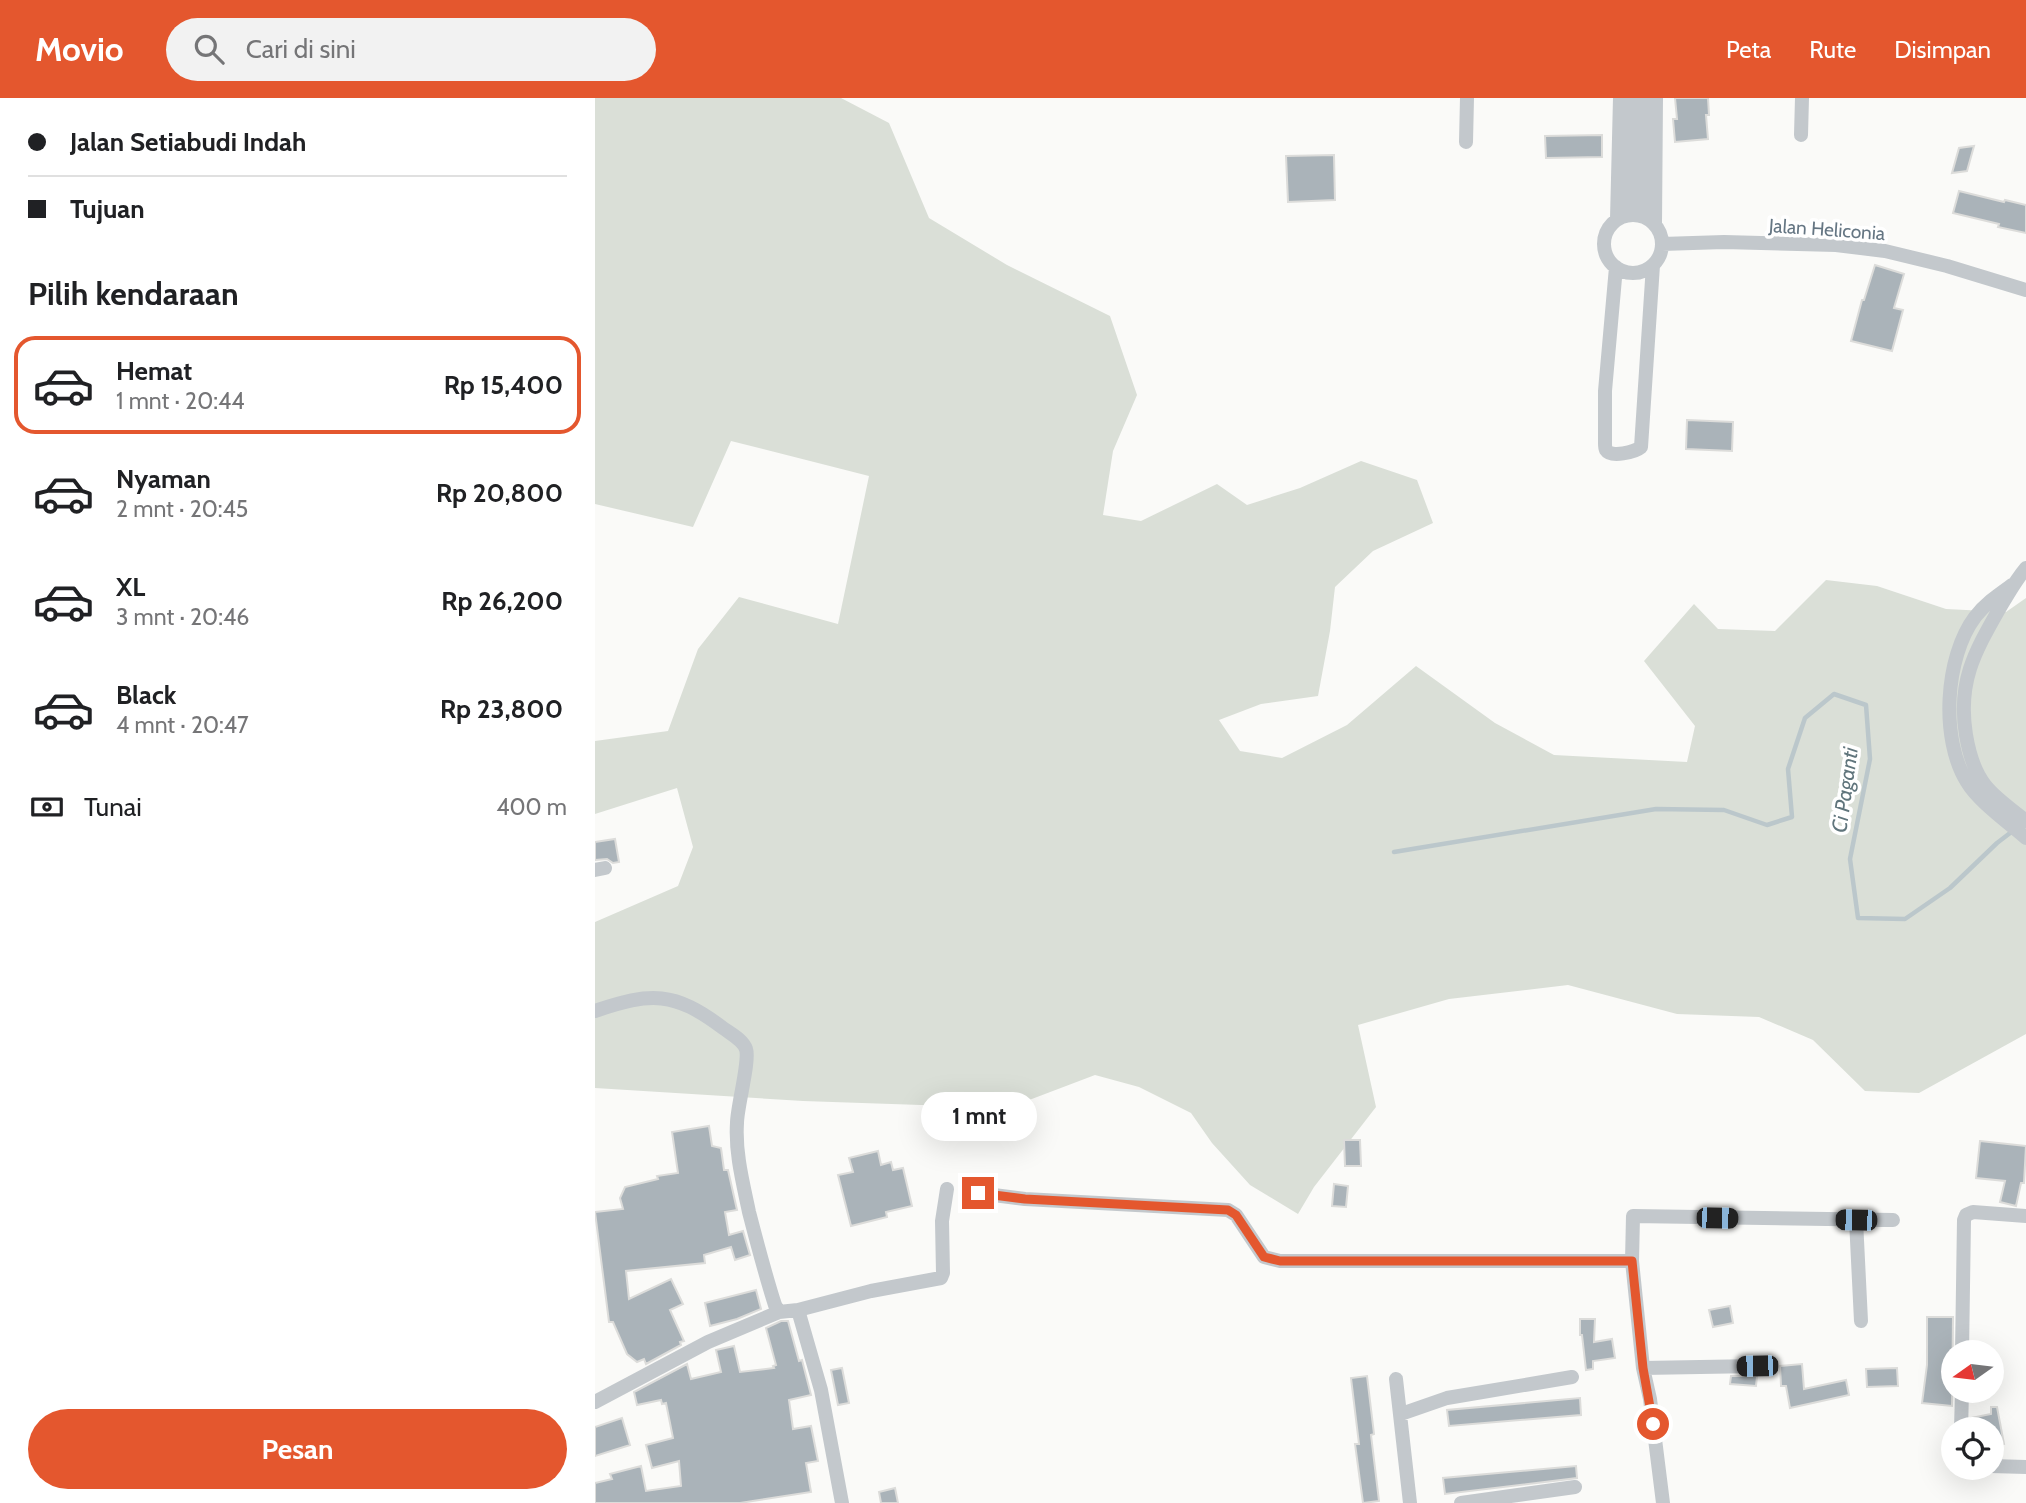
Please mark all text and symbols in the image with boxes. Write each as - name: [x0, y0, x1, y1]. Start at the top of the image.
- search box: [166, 18, 656, 81]
- text: Movio: [35, 29, 124, 69]
- icon: search: [190, 30, 228, 68]
- text: Cari di sini: [246, 33, 356, 65]
- text: Peta: [1726, 35, 1771, 64]
- text: Rute: [1809, 35, 1856, 64]
- text: Disimpan: [1894, 35, 1991, 64]
- text: Jalan Setiabudi Indah: [70, 126, 306, 158]
- text: Tujuan: [70, 193, 145, 225]
- street label: Jalan Heliconia: [1767, 214, 1886, 245]
- text: Pilih kendaraan: [28, 274, 239, 313]
- icon: car: [32, 354, 95, 417]
- text: Hemat: [116, 355, 192, 387]
- text: Rp 15,400: [444, 369, 563, 401]
- text: 1 mnt · 20:44: [116, 387, 245, 415]
- icon: car: [32, 462, 95, 525]
- text: Nyaman: [116, 463, 211, 495]
- text: Rp 20,800: [436, 477, 563, 509]
- text: 2 mnt · 20:45: [116, 495, 248, 523]
- icon: car: [32, 570, 95, 633]
- text: XL: [116, 571, 145, 603]
- text: Rp 26,200: [441, 585, 563, 617]
- text: 3 mnt · 20:46: [116, 603, 249, 631]
- icon: car: [32, 678, 95, 741]
- text: Black: [116, 679, 176, 711]
- text: Rp 23,800: [440, 693, 563, 725]
- text: 4 mnt · 20:47: [116, 711, 249, 739]
- water label: Ci Paganti: [1826, 745, 1863, 834]
- icon: cash: [28, 788, 66, 826]
- text: Tunai: [84, 791, 142, 823]
- text: 400 m: [496, 793, 567, 821]
- callout: 1 mnt: [920, 1091, 1036, 1140]
- text: 1 mnt: [952, 1102, 1006, 1130]
- route end: [962, 1177, 994, 1209]
- car: [1696, 1207, 1739, 1229]
- car: [1835, 1209, 1878, 1231]
- north arrow: [1941, 1340, 2004, 1404]
- map controls: [1941, 1340, 2004, 1480]
- car: [1736, 1355, 1779, 1377]
- route start: [1637, 1408, 1669, 1440]
- button: Pesan: [28, 1409, 567, 1489]
- button: locate: [1941, 1417, 2004, 1480]

